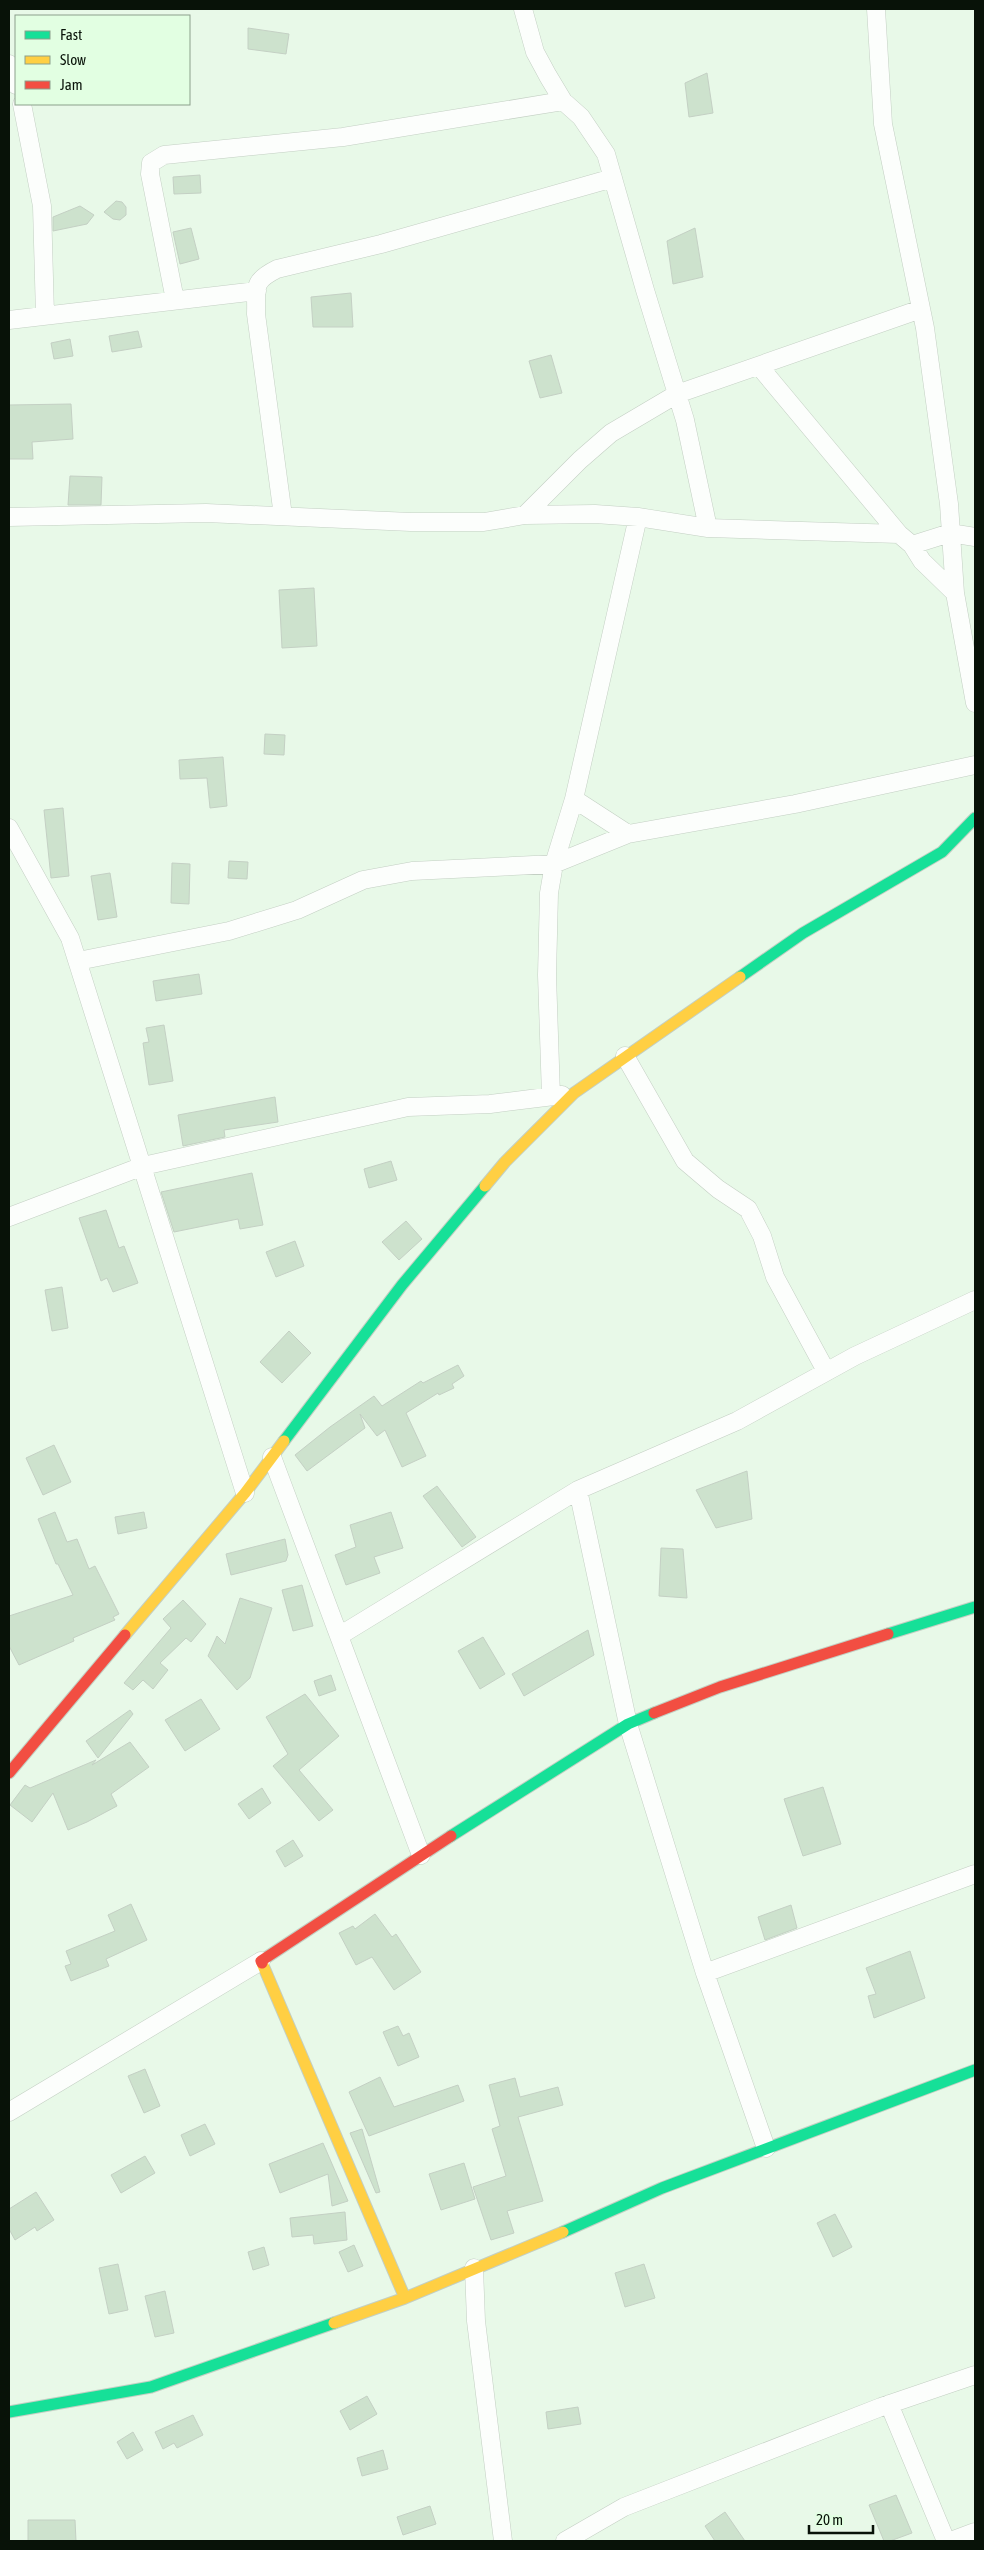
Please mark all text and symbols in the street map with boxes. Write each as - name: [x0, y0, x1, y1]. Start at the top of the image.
- legend: [15, 15, 190, 105]
- text: Fast: [60, 26, 82, 43]
- text: Slow: [60, 51, 86, 68]
- text: Jam: [60, 76, 83, 93]
- scale bar: [809, 2502, 873, 2534]
- text: 20 m: [816, 2511, 843, 2528]

